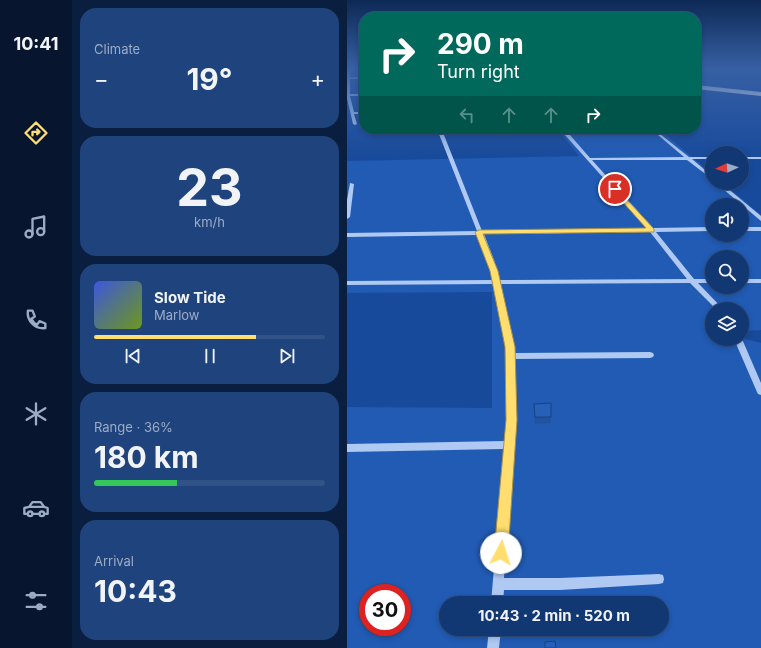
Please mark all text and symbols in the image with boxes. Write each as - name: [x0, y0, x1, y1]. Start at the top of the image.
- text: 290 m: [437, 27, 524, 61]
- icon: right: [371, 28, 423, 80]
- text: 10:41: [13, 33, 59, 54]
- text: Climate: [94, 41, 140, 57]
- text: 19°: [186, 61, 233, 97]
- text: Turn right: [437, 61, 520, 82]
- text: −: [94, 66, 109, 92]
- text: +: [310, 66, 325, 92]
- icon: left: [456, 104, 478, 126]
- icon: ahead: [498, 104, 520, 126]
- icon: ahead: [540, 104, 562, 126]
- icon: right: [582, 104, 604, 126]
- icon: directions: [22, 119, 50, 147]
- north arrow: [705, 146, 749, 190]
- map controls: [705, 146, 749, 346]
- text: 23: [176, 156, 243, 219]
- pin: [598, 172, 632, 206]
- icon: arrive: [604, 178, 626, 200]
- button: sound: [705, 198, 749, 242]
- icon: music: [22, 213, 50, 241]
- text: km/h: [194, 214, 225, 230]
- button: search: [705, 250, 749, 294]
- text: Slow Tide: [154, 288, 226, 307]
- button: layers: [705, 302, 749, 346]
- icon: phone: [22, 306, 50, 334]
- text: Marlow: [154, 307, 200, 323]
- icon: previous: [122, 345, 144, 367]
- icon: pause: [199, 345, 221, 367]
- icon: next: [276, 345, 298, 367]
- icon: climate: [22, 400, 50, 428]
- text: Range · 36%: [94, 419, 173, 435]
- text: 180 km: [94, 439, 199, 475]
- icon: car: [22, 494, 50, 522]
- position arrow: [480, 532, 522, 574]
- text: Arrival: [94, 553, 134, 569]
- text: 10:43: [94, 573, 177, 609]
- speed limit sign: 30: [359, 584, 411, 636]
- icon: filters: [22, 587, 50, 615]
- text: 10:43 · 2 min · 520 m: [478, 606, 630, 625]

